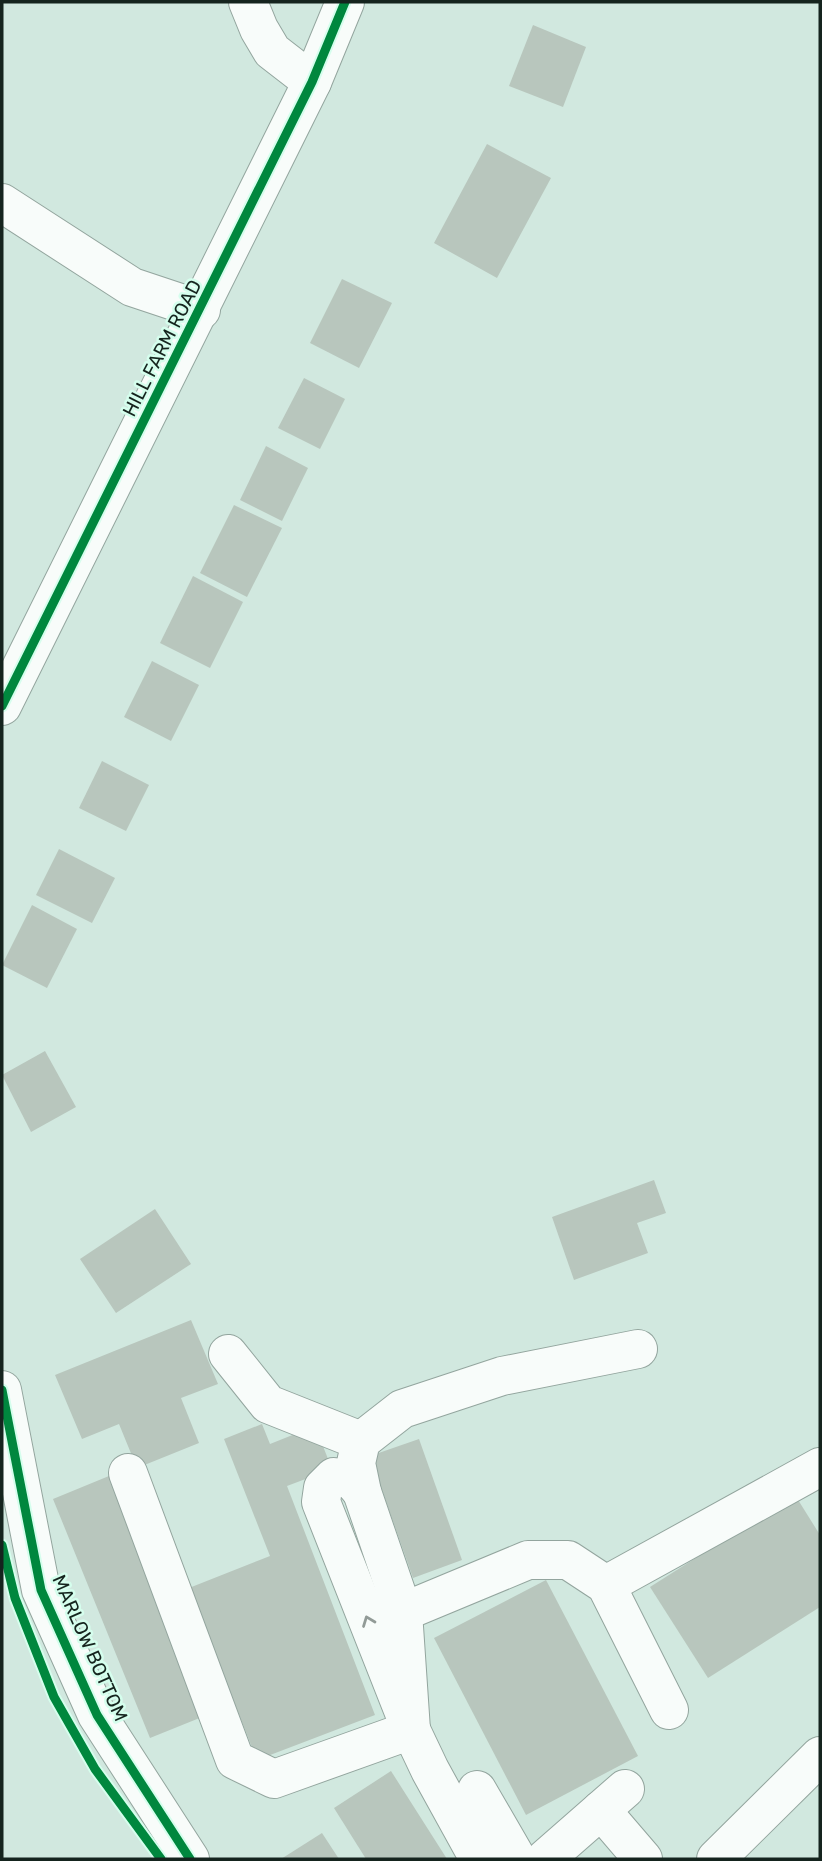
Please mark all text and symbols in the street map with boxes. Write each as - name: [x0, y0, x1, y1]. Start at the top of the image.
- street label: HILL FARM ROAD: [118, 276, 206, 420]
- street label: MARLOW BOTTOM: [47, 1571, 133, 1725]
- one-way arrow: [363, 1615, 377, 1627]

